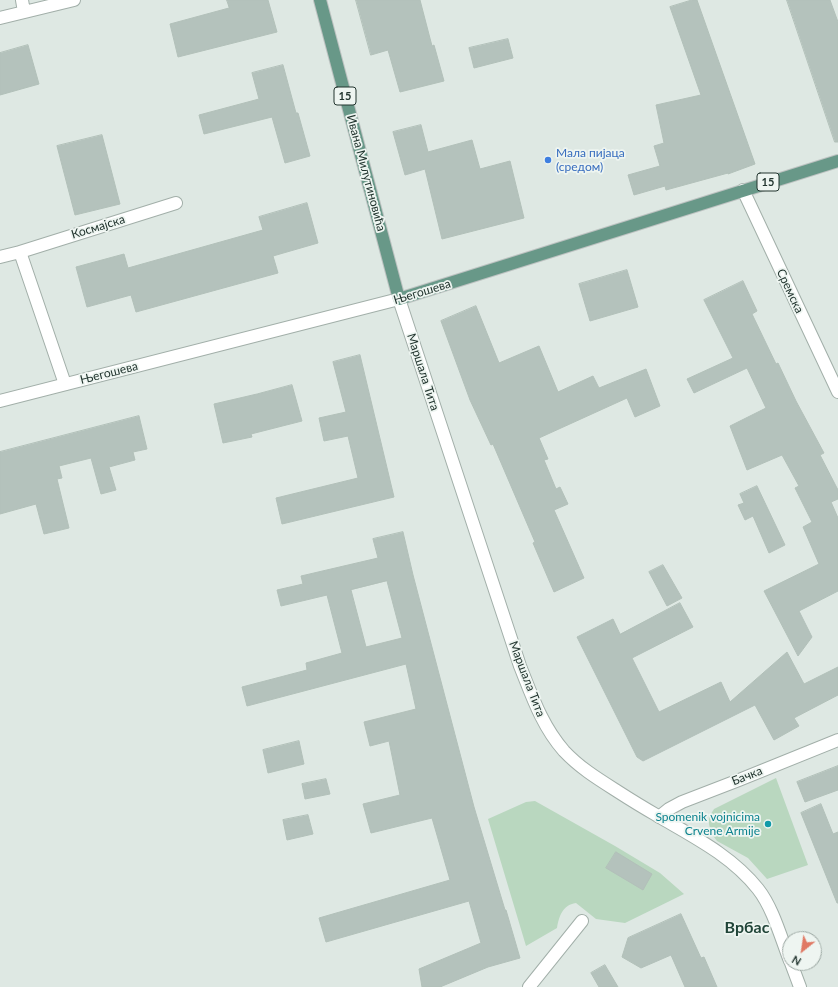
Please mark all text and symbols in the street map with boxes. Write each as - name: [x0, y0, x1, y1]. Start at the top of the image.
- road number: 15: [334, 87, 356, 105]
- street label: Ивана Милутиновића: [344, 113, 388, 233]
- place label: Мала пијаца (средом): [556, 146, 625, 174]
- marker: Мала пијаца (средом): [543, 155, 553, 165]
- road number: 15: [757, 173, 779, 191]
- street label: Космајска: [69, 212, 127, 242]
- street label: Сремска: [773, 266, 807, 316]
- street label: Његошева: [392, 276, 452, 308]
- street label: Маршала Тита: [404, 332, 442, 412]
- street label: Његошева: [79, 359, 139, 387]
- street label: Маршала Тита: [506, 639, 548, 719]
- street label: Бачка: [730, 763, 764, 789]
- place label: Spomenik vojnicima Crvene Armije: [655, 810, 760, 838]
- marker: Spomenik vojnicima Crvene Armije: [763, 819, 773, 829]
- district label: Врбас: [725, 918, 769, 938]
- north arrow: [782, 931, 822, 971]
- text: N: [789, 953, 803, 969]

